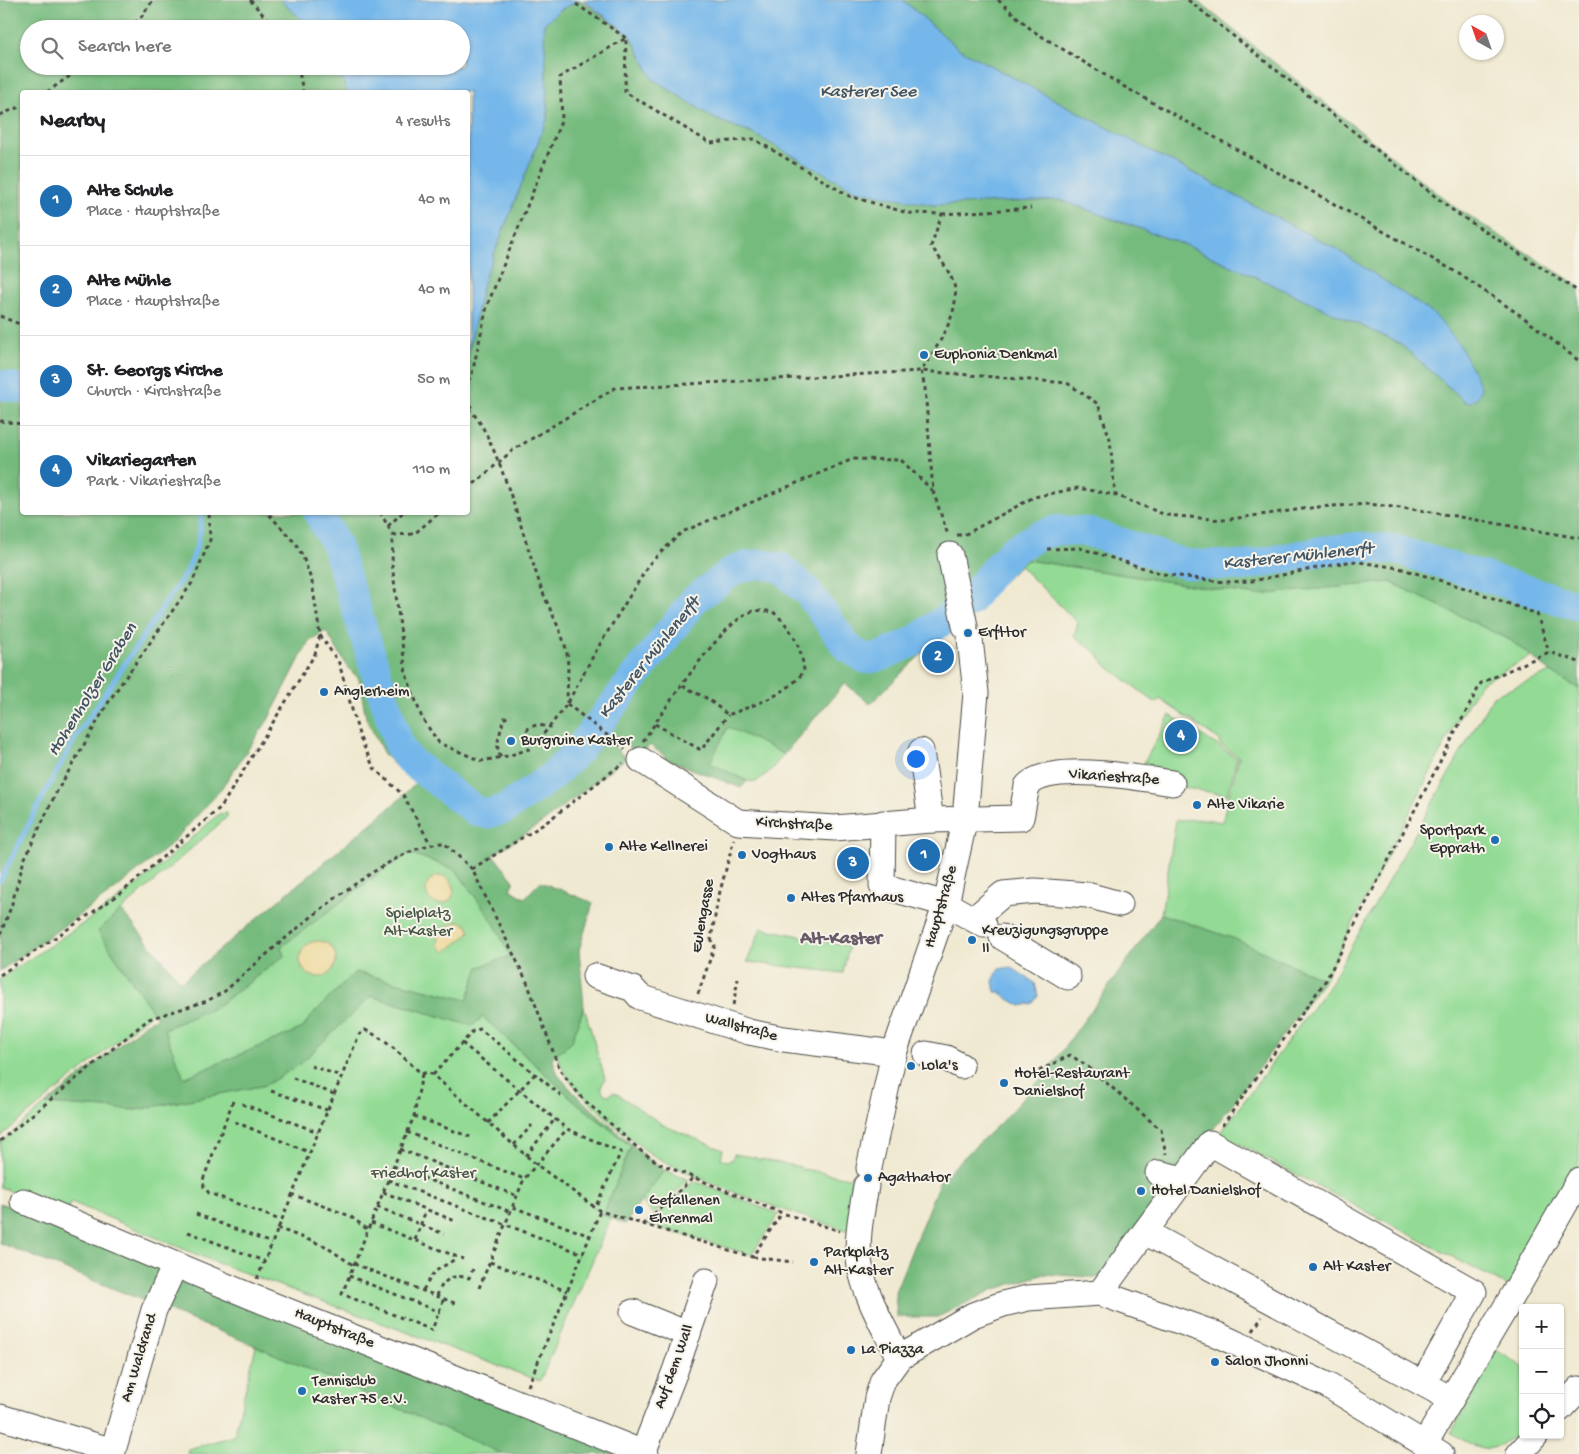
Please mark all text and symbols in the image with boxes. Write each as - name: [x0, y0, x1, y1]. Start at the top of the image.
- north arrow: [1459, 15, 1504, 60]
- search box: [20, 20, 470, 75]
- icon: search: [38, 34, 66, 62]
- text: Search here: [78, 36, 172, 59]
- water label: Kasterer See: [820, 82, 917, 103]
- text: Nearby: [40, 110, 105, 135]
- text: 4 results: [395, 113, 450, 132]
- text: Alte Schule: [87, 180, 173, 203]
- text: 1: [53, 191, 59, 210]
- text: 40 m: [418, 191, 450, 210]
- text: Place · Hauptstraße: [87, 203, 219, 222]
- text: Alte Mühle: [87, 270, 171, 293]
- text: 2: [52, 281, 60, 300]
- text: 40 m: [418, 281, 450, 300]
- text: Place · Hauptstraße: [87, 293, 219, 312]
- place label: Euphonia Denkmal: [934, 346, 1057, 365]
- marker: Euphonia Denkmal: [918, 349, 930, 361]
- text: St. Georgs Kirche: [87, 360, 223, 383]
- text: 3: [52, 371, 60, 390]
- text: 50 m: [417, 371, 450, 390]
- text: Church · Kirchstraße: [87, 383, 221, 402]
- text: Vikariegarten: [87, 450, 196, 473]
- text: 4: [52, 461, 60, 480]
- text: 110 m: [413, 461, 450, 480]
- text: Park · Vikariestraße: [87, 473, 221, 492]
- water label: Kasterer Mühlenerft: [1222, 538, 1378, 575]
- water label: Kasterer Mühlenerft: [595, 590, 708, 723]
- water label: Hohenholzer Graben: [44, 619, 143, 760]
- place label: Erfttor: [978, 624, 1027, 643]
- marker: Erfttor: [962, 627, 974, 639]
- pin: 2: [922, 638, 954, 676]
- place label: Anglerheim: [334, 683, 410, 702]
- marker: Anglerheim: [318, 686, 330, 698]
- pin: 4: [1165, 717, 1197, 755]
- place label: Burgruine Kaster: [520, 732, 633, 751]
- marker: Burgruine Kaster: [505, 735, 517, 747]
- your location: [903, 746, 929, 772]
- street label: Vikariestraße: [1067, 765, 1161, 791]
- place label: Alte Vikarie: [1207, 796, 1285, 815]
- marker: Alte Vikarie: [1191, 799, 1203, 811]
- street label: Kirchstraße: [755, 813, 834, 837]
- place label: Sportpark Epprath: [1420, 822, 1487, 859]
- marker: Sportpark Epprath: [1489, 834, 1501, 846]
- pin: 1: [908, 836, 940, 874]
- place label: Alte Kellnerei: [619, 838, 708, 857]
- marker: Alte Kellnerei: [603, 841, 615, 853]
- pin: 3: [837, 844, 869, 882]
- place label: Vogthaus: [751, 846, 817, 865]
- marker: Vogthaus: [736, 849, 748, 861]
- street label: Hauptstraße: [921, 863, 963, 950]
- street label: Eulengasse: [688, 877, 720, 955]
- place label: Altes Pfarrhaus: [801, 889, 904, 908]
- marker: Altes Pfarrhaus: [785, 892, 797, 904]
- park label: Spielplatz Alt-Kaster: [384, 905, 454, 942]
- place label: Kreuzigungsgruppe II: [982, 922, 1109, 959]
- district label: Alt-Kaster: [799, 928, 884, 951]
- marker: Kreuzigungsgruppe II: [966, 934, 978, 946]
- street label: Wallstraße: [703, 1009, 780, 1047]
- place label: Lola's: [921, 1057, 959, 1076]
- marker: Lola's: [905, 1060, 917, 1072]
- place label: Hotel-Restaurant Danielshof: [1013, 1065, 1130, 1102]
- marker: Hotel-Restaurant Danielshof: [998, 1077, 1010, 1089]
- park label: Friedhof Kaster: [370, 1165, 477, 1184]
- place label: Agathator: [878, 1169, 951, 1188]
- marker: Agathator: [862, 1172, 874, 1184]
- place label: Hotel Danielshof: [1151, 1182, 1261, 1201]
- marker: Hotel Danielshof: [1135, 1185, 1147, 1197]
- place label: Gefallenen Ehrenmal: [649, 1192, 720, 1229]
- marker: Gefallenen Ehrenmal: [633, 1204, 645, 1216]
- place label: Parkplatz Alt-Kaster: [823, 1244, 894, 1281]
- marker: Parkplatz Alt-Kaster: [808, 1256, 820, 1268]
- place label: Alt Kaster: [1323, 1258, 1392, 1277]
- marker: Alt Kaster: [1307, 1261, 1319, 1273]
- street label: Hauptstraße: [291, 1304, 378, 1354]
- map controls: [1519, 1304, 1564, 1439]
- button: +: [1519, 1304, 1564, 1349]
- street label: Am Waldrand: [118, 1310, 163, 1405]
- street label: Auf dem Wall: [651, 1322, 699, 1412]
- place label: La Piazza: [861, 1341, 925, 1360]
- marker: La Piazza: [845, 1344, 857, 1356]
- button: −: [1519, 1349, 1564, 1394]
- place label: Salon Jhonni: [1225, 1353, 1309, 1372]
- marker: Salon Jhonni: [1209, 1356, 1221, 1368]
- place label: Tennisclub Kaster 75 e.V.: [311, 1373, 408, 1410]
- marker: Tennisclub Kaster 75 e.V.: [296, 1385, 308, 1397]
- button: locate: [1519, 1394, 1564, 1439]

